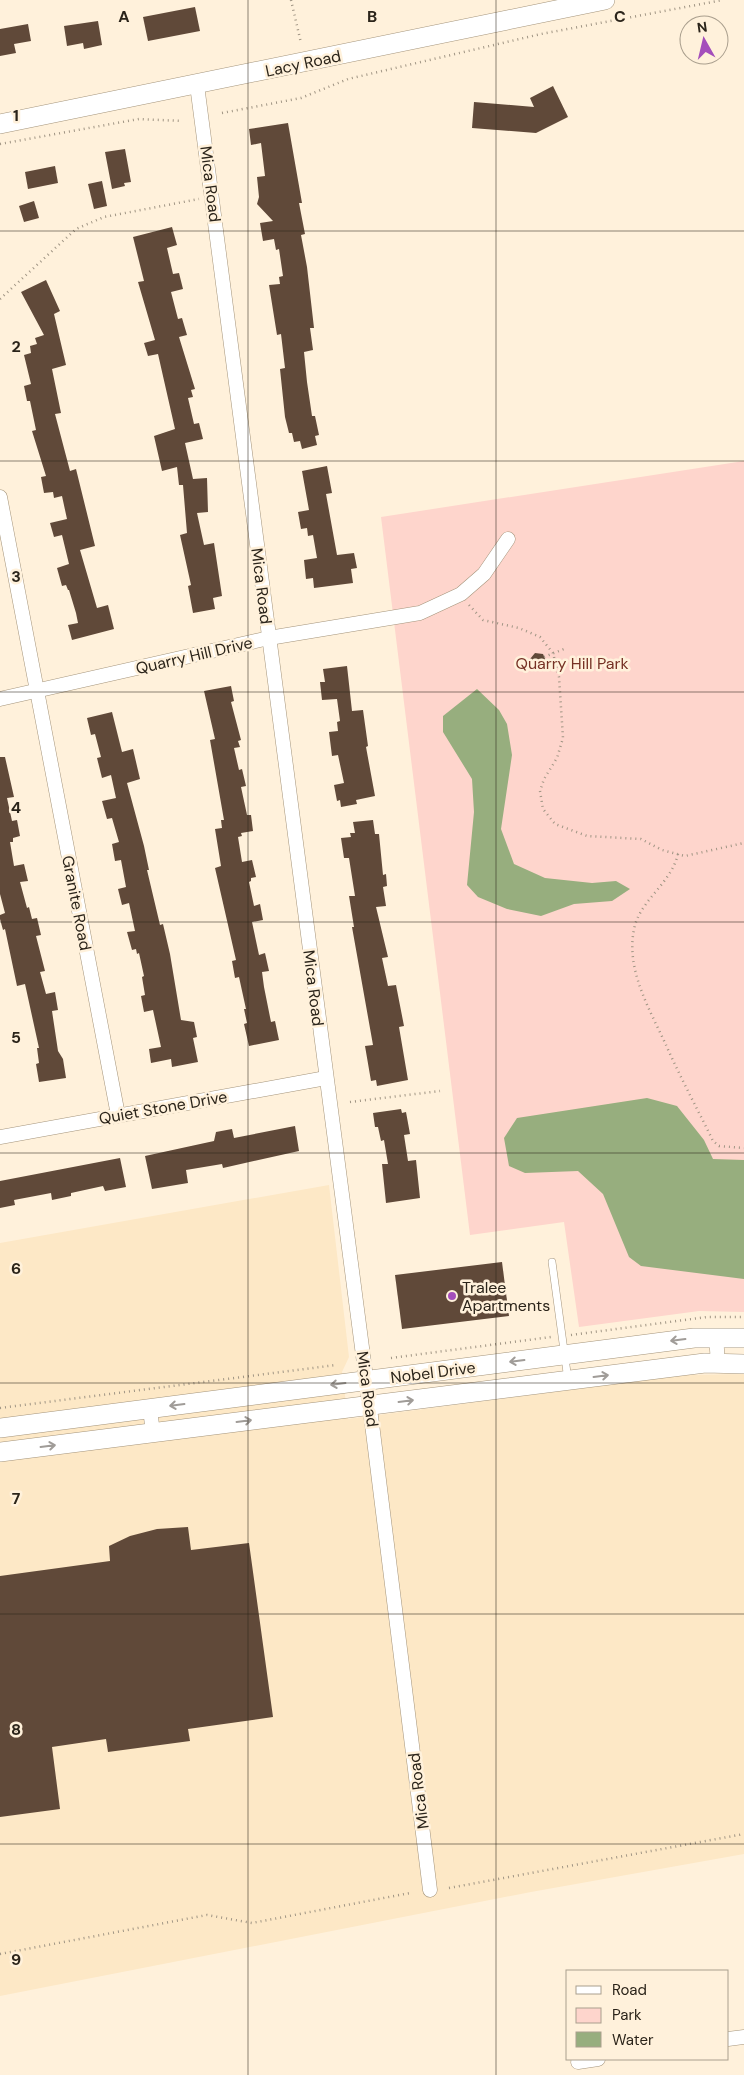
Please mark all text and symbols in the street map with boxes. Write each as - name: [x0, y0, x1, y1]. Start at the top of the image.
- text: A: [118, 6, 130, 27]
- text: B: [367, 6, 377, 27]
- text: C: [614, 6, 626, 27]
- north arrow: [679, 15, 729, 65]
- text: N: [696, 18, 709, 37]
- street label: Lacy Road: [263, 45, 343, 82]
- text: 1: [13, 105, 19, 126]
- street label: Mica Road: [195, 145, 226, 223]
- text: 2: [11, 336, 21, 357]
- street label: Mica Road: [246, 547, 277, 625]
- text: 3: [11, 566, 21, 587]
- street label: Quarry Hill Drive: [134, 632, 255, 679]
- park label: Quarry Hill Park: [516, 653, 628, 674]
- text: 4: [11, 797, 21, 818]
- street label: Granite Road: [57, 854, 96, 952]
- street label: Mica Road: [298, 949, 329, 1027]
- text: 5: [11, 1027, 21, 1048]
- street label: Quiet Stone Drive: [97, 1086, 229, 1129]
- text: 6: [11, 1258, 21, 1279]
- place label: Tralee Apartments: [462, 1277, 550, 1316]
- marker: Tralee Apartments: [446, 1290, 458, 1302]
- one-way arrow: [670, 1335, 686, 1345]
- street label: Mica Road: [352, 1350, 383, 1428]
- one-way arrow: [509, 1356, 525, 1366]
- street label: Nobel Drive: [389, 1357, 477, 1388]
- one-way arrow: [593, 1371, 609, 1381]
- one-way arrow: [331, 1379, 347, 1389]
- one-way arrow: [397, 1396, 413, 1406]
- one-way arrow: [170, 1400, 186, 1410]
- one-way arrow: [236, 1416, 252, 1426]
- one-way arrow: [40, 1441, 56, 1451]
- text: 7: [12, 1488, 21, 1509]
- text: 8: [11, 1719, 21, 1740]
- street label: Mica Road: [403, 1752, 434, 1830]
- text: 9: [11, 1949, 21, 1970]
- legend: [566, 1970, 729, 2060]
- text: Road: [612, 1980, 647, 2000]
- text: Park: [612, 2005, 642, 2025]
- text: Water: [612, 2030, 654, 2050]

